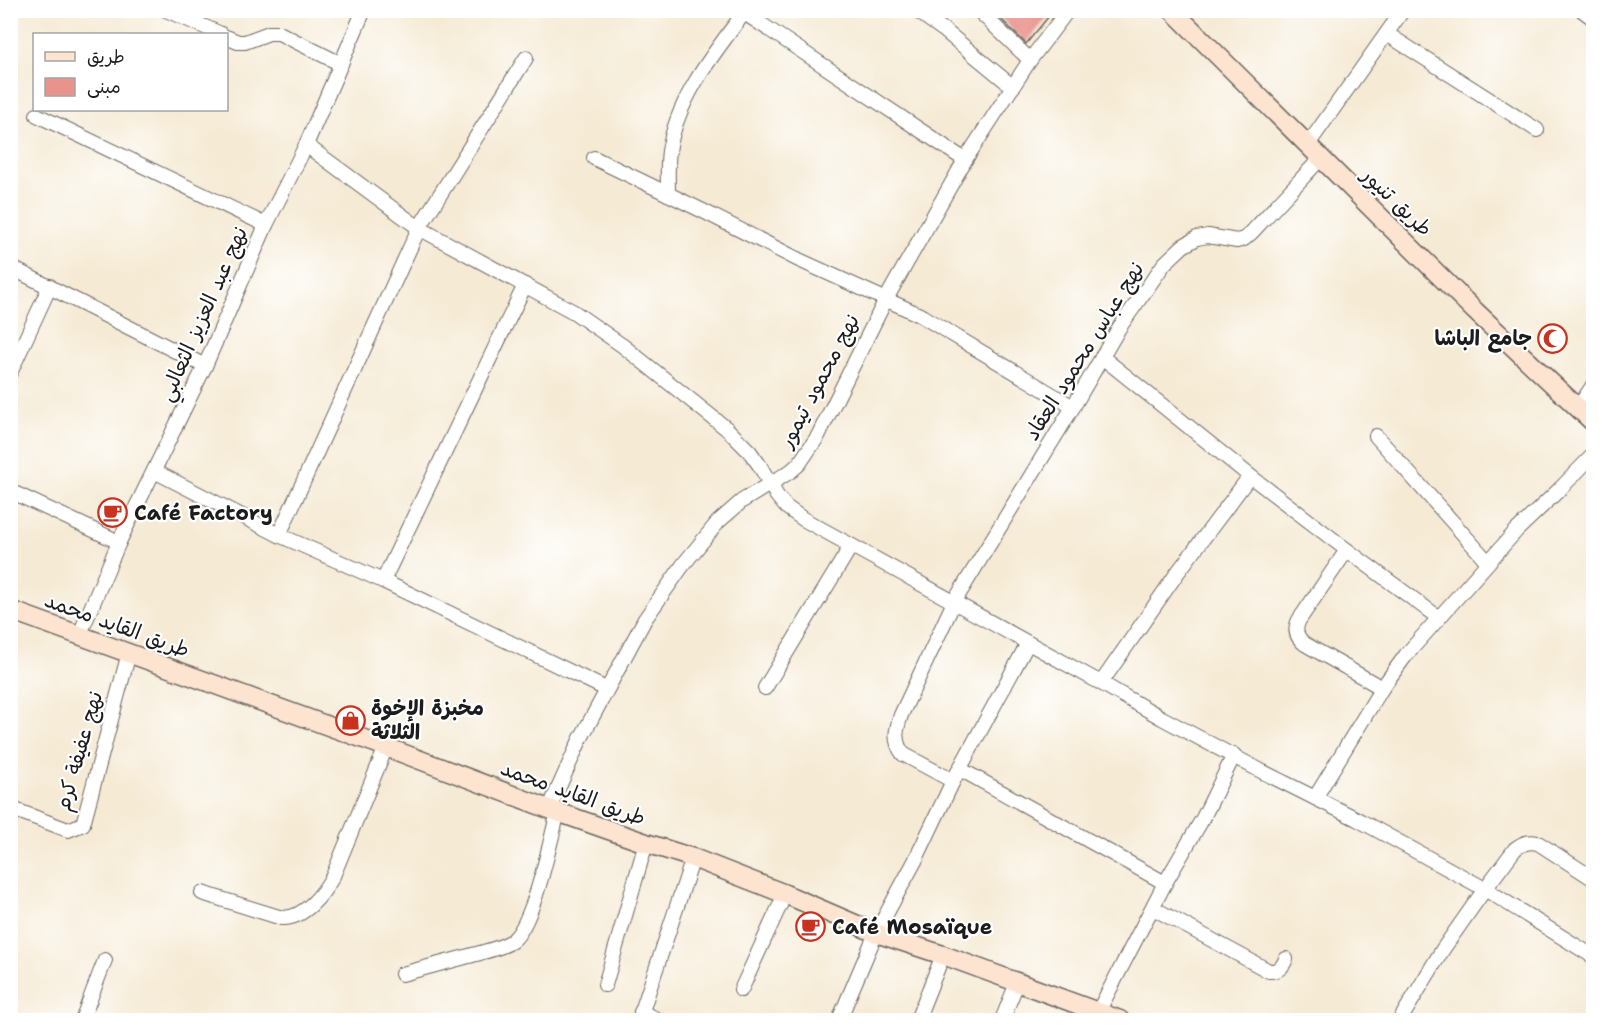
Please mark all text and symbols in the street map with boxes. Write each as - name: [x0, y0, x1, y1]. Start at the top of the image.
- legend: [33, 33, 228, 111]
- text: طريق: [87, 45, 125, 69]
- text: مبنى: [87, 75, 121, 99]
- street label: طريق تنيور: [1354, 160, 1438, 243]
- street label: نهج عبد العزيز الثعالبي: [152, 222, 259, 408]
- street label: نهج عباس محمود العقاد: [1018, 256, 1150, 446]
- street label: نهج محمود تيمور: [771, 309, 866, 454]
- mosque icon: جامع الباشا: [1537, 322, 1569, 354]
- place label: جامع الباشا: [1434, 324, 1532, 353]
- cafe icon: Café Factory: [97, 497, 129, 529]
- place label: Café Factory: [134, 499, 273, 527]
- street label: طريق القايد محمد: [41, 586, 193, 664]
- street label: نهج عفيفة كرم: [49, 688, 111, 815]
- place label: مخبزة الإخوة الثلاثة: [371, 694, 484, 746]
- shop icon: مخبزة الإخوة الثلاثة: [334, 704, 366, 736]
- street label: طريق القايد محمد: [497, 754, 649, 832]
- cafe icon: Café Mosaïque: [795, 911, 827, 943]
- place label: Café Mosaïque: [832, 913, 992, 941]

